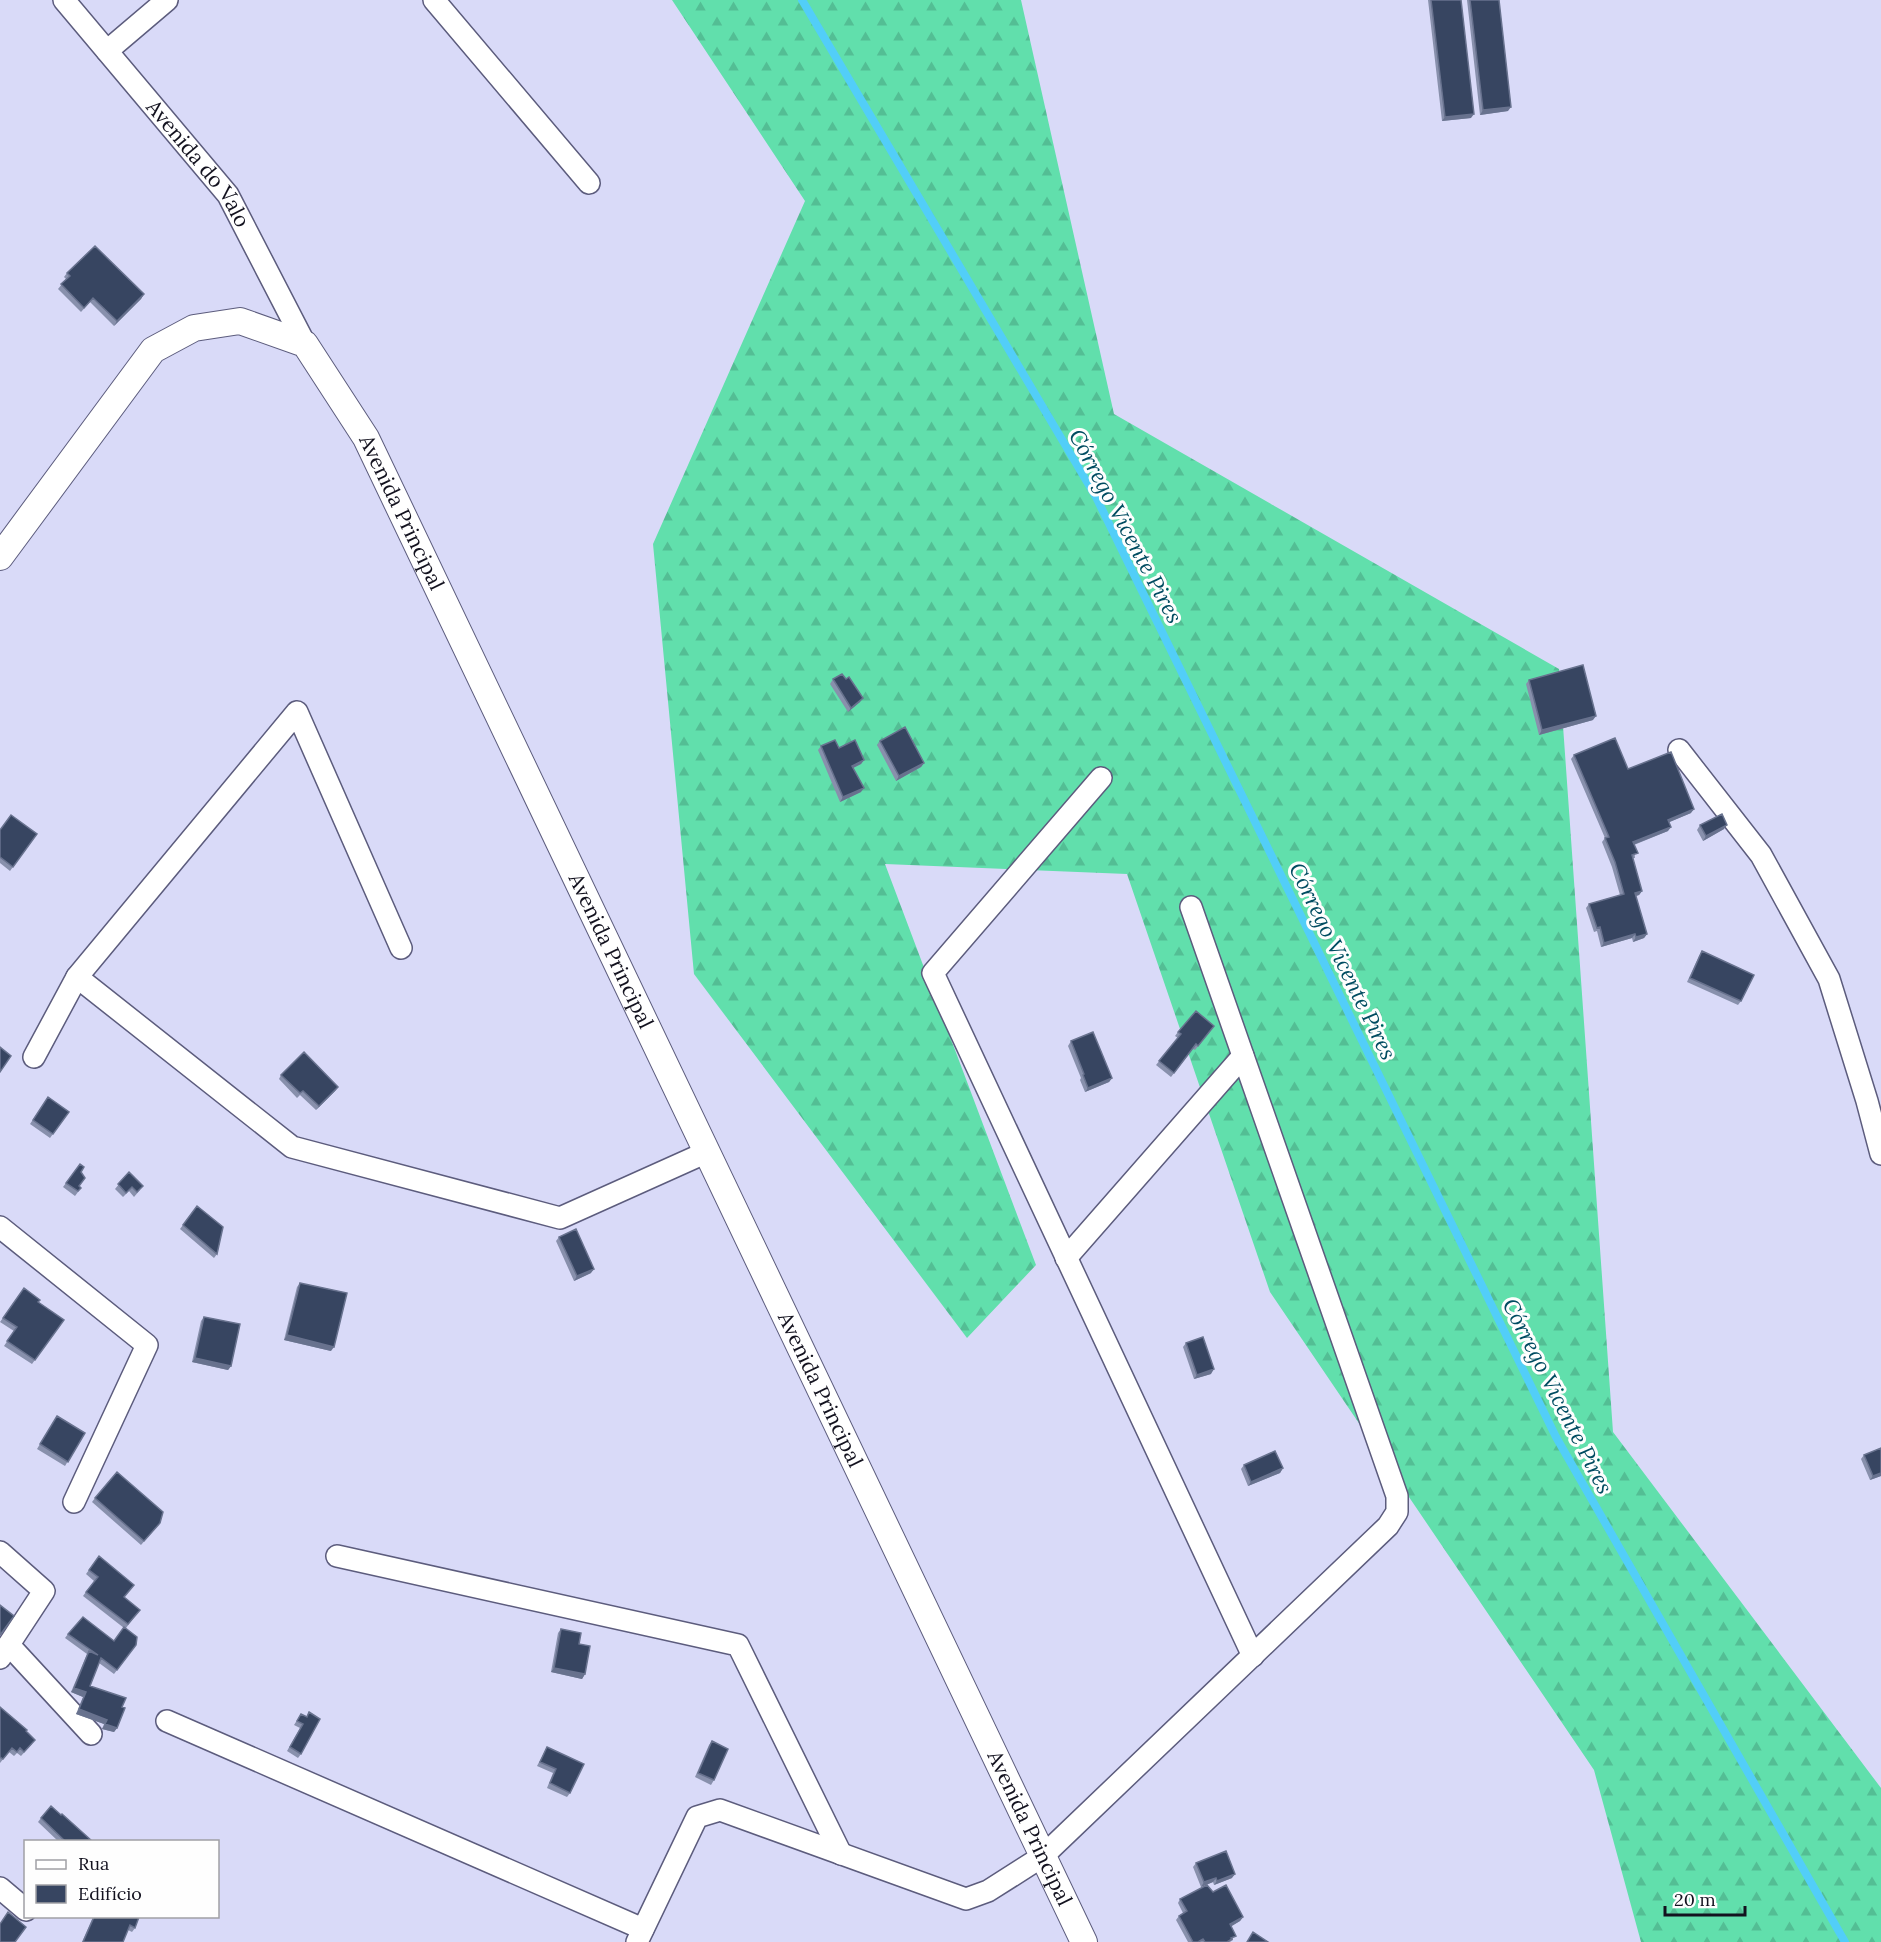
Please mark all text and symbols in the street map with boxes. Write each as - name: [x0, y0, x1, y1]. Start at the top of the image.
- street label: Avenida do Valo: [140, 93, 256, 232]
- water label: Córrego Vicente Pires: [1063, 424, 1189, 628]
- street label: Avenida Principal: [353, 429, 451, 594]
- water label: Córrego Vicente Pires: [1283, 858, 1403, 1064]
- street label: Avenida Principal: [562, 868, 660, 1033]
- water label: Córrego Vicente Pires: [1497, 1294, 1619, 1498]
- street label: Avenida Principal: [772, 1306, 869, 1471]
- street label: Avenida Principal: [981, 1745, 1079, 1910]
- legend: [24, 1840, 219, 1918]
- text: Rua: [78, 1852, 109, 1875]
- scale bar: [1665, 1879, 1744, 1917]
- text: Edifício: [78, 1882, 142, 1905]
- text: 20 m: [1674, 1888, 1716, 1911]

